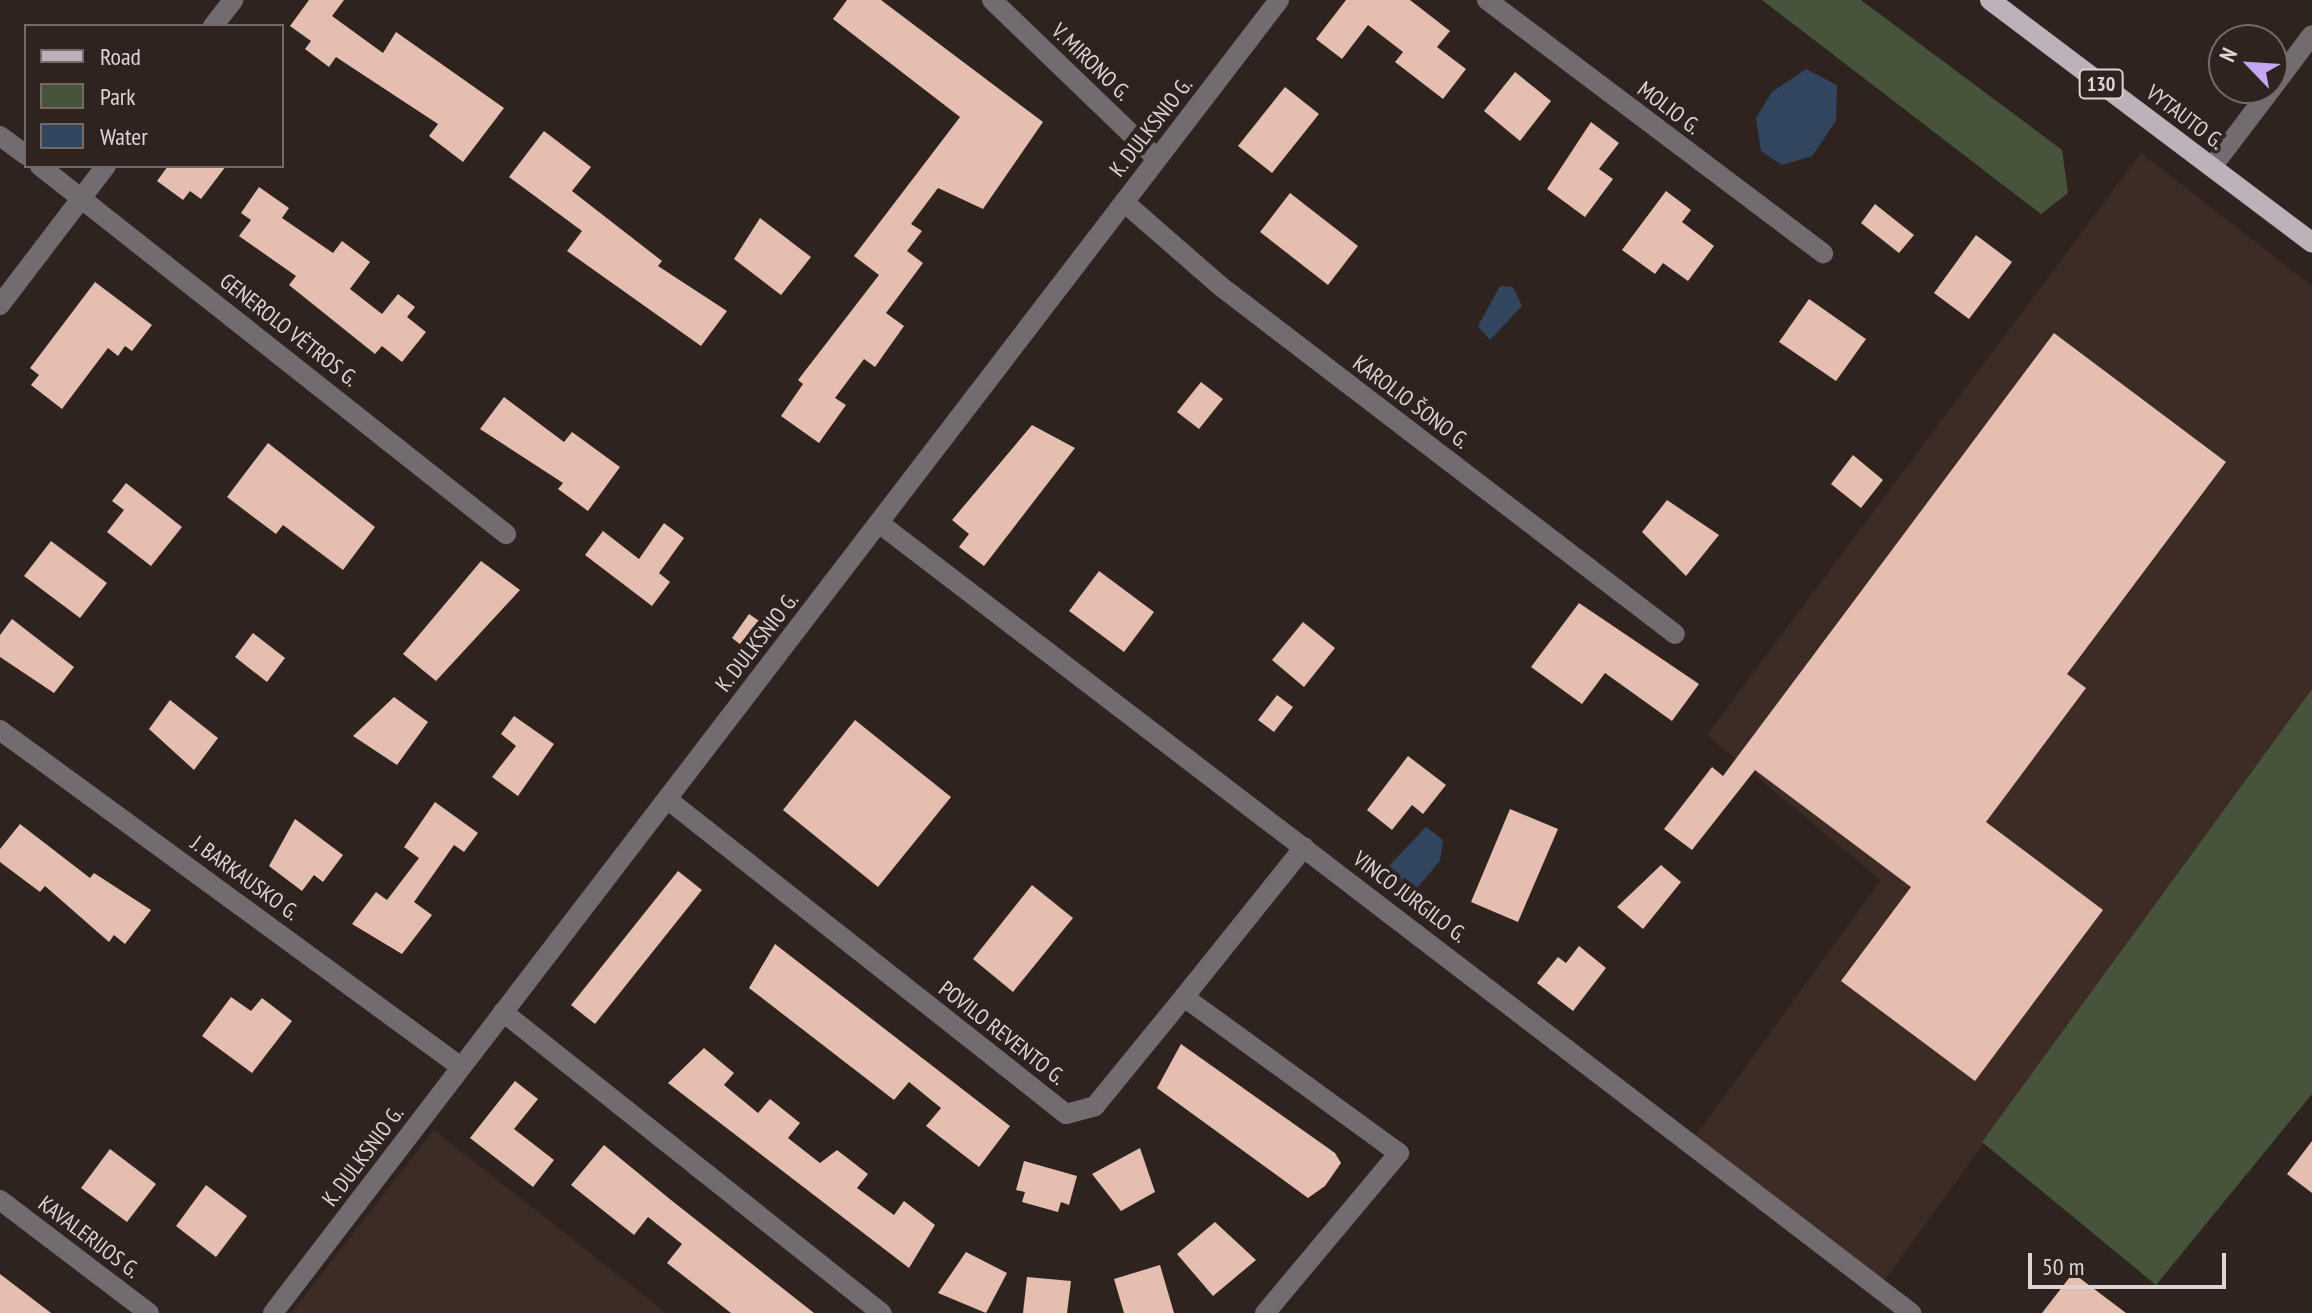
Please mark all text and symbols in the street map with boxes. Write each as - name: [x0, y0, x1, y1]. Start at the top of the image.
- street label: V. MIRONO G.: [1045, 17, 1137, 107]
- legend: [24, 24, 284, 168]
- north arrow: [2208, 24, 2288, 104]
- text: Road: [100, 41, 141, 72]
- text: N: [2213, 43, 2243, 66]
- road number: 130: [2077, 68, 2125, 100]
- street label: K. DULKSNIO G.: [1104, 71, 1198, 183]
- street label: MOLIO G.: [1632, 76, 1706, 140]
- street label: VYTAUTO G.: [2141, 79, 2229, 155]
- text: Park: [100, 81, 136, 112]
- text: Water: [100, 121, 148, 152]
- street label: GENEROLO VĖTROS G.: [214, 268, 364, 392]
- street label: KAROLIO ŠONO G.: [1348, 350, 1474, 454]
- street label: K. DULKSNIO G.: [710, 586, 804, 698]
- street label: J. BARKAUSKO G.: [185, 829, 305, 927]
- street label: VINCO JURGILO G.: [1348, 846, 1472, 948]
- street label: POVILO REVENTO G.: [934, 975, 1070, 1091]
- street label: K. DULKSNIO G.: [316, 1100, 410, 1212]
- street label: KAVALERIJOS G.: [33, 1190, 145, 1284]
- scale bar: [2032, 1237, 2230, 1287]
- text: 50 m: [2042, 1251, 2084, 1282]

